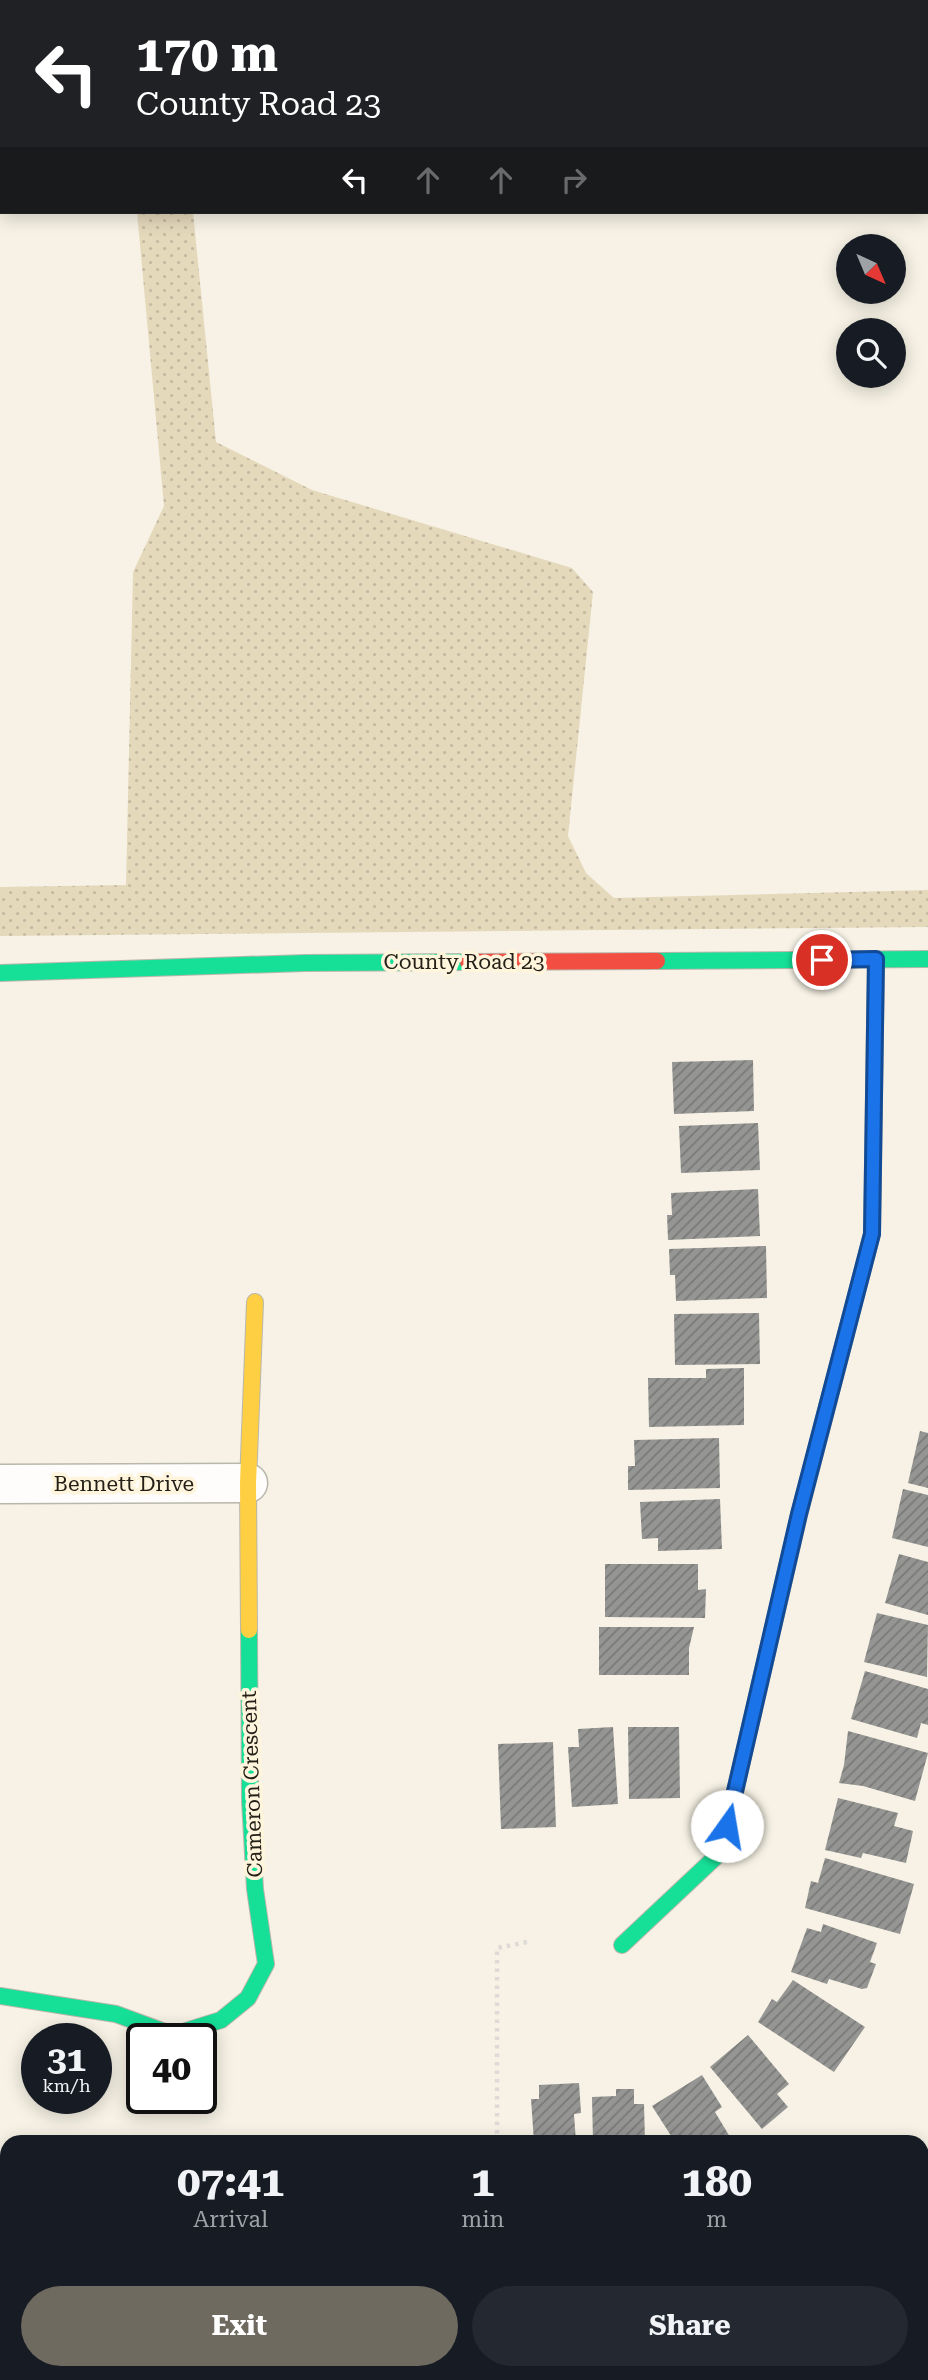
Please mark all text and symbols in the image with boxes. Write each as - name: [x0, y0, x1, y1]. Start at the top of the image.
- text: 170 m: [136, 26, 278, 83]
- icon: left: [21, 28, 112, 119]
- text: County Road 23: [136, 85, 381, 123]
- icon: left: [336, 161, 374, 199]
- icon: ahead: [409, 161, 447, 199]
- icon: ahead: [482, 161, 520, 199]
- icon: right: [555, 161, 593, 199]
- north arrow: [836, 234, 906, 304]
- map controls: [836, 234, 906, 388]
- button: search: [836, 318, 906, 388]
- pin: [792, 930, 852, 990]
- icon: arrive: [803, 941, 841, 979]
- street label: County Road 23: [384, 950, 544, 974]
- street label: Bennett Drive: [54, 1472, 194, 1496]
- street label: Cameron Crescent: [237, 1690, 267, 1878]
- position arrow: [690, 1789, 764, 1863]
- speed limit sign: 40: [126, 2023, 217, 2114]
- text: 31: [47, 2039, 86, 2080]
- text: km/h: [42, 2075, 91, 2096]
- text: 07:41: [177, 2157, 284, 2206]
- text: 1: [471, 2157, 495, 2206]
- text: 180: [681, 2157, 752, 2206]
- text: Arrival: [193, 2206, 268, 2233]
- text: min: [461, 2206, 504, 2233]
- text: m: [706, 2206, 727, 2233]
- button: Exit: [21, 2286, 458, 2366]
- button: Share: [472, 2286, 908, 2366]

